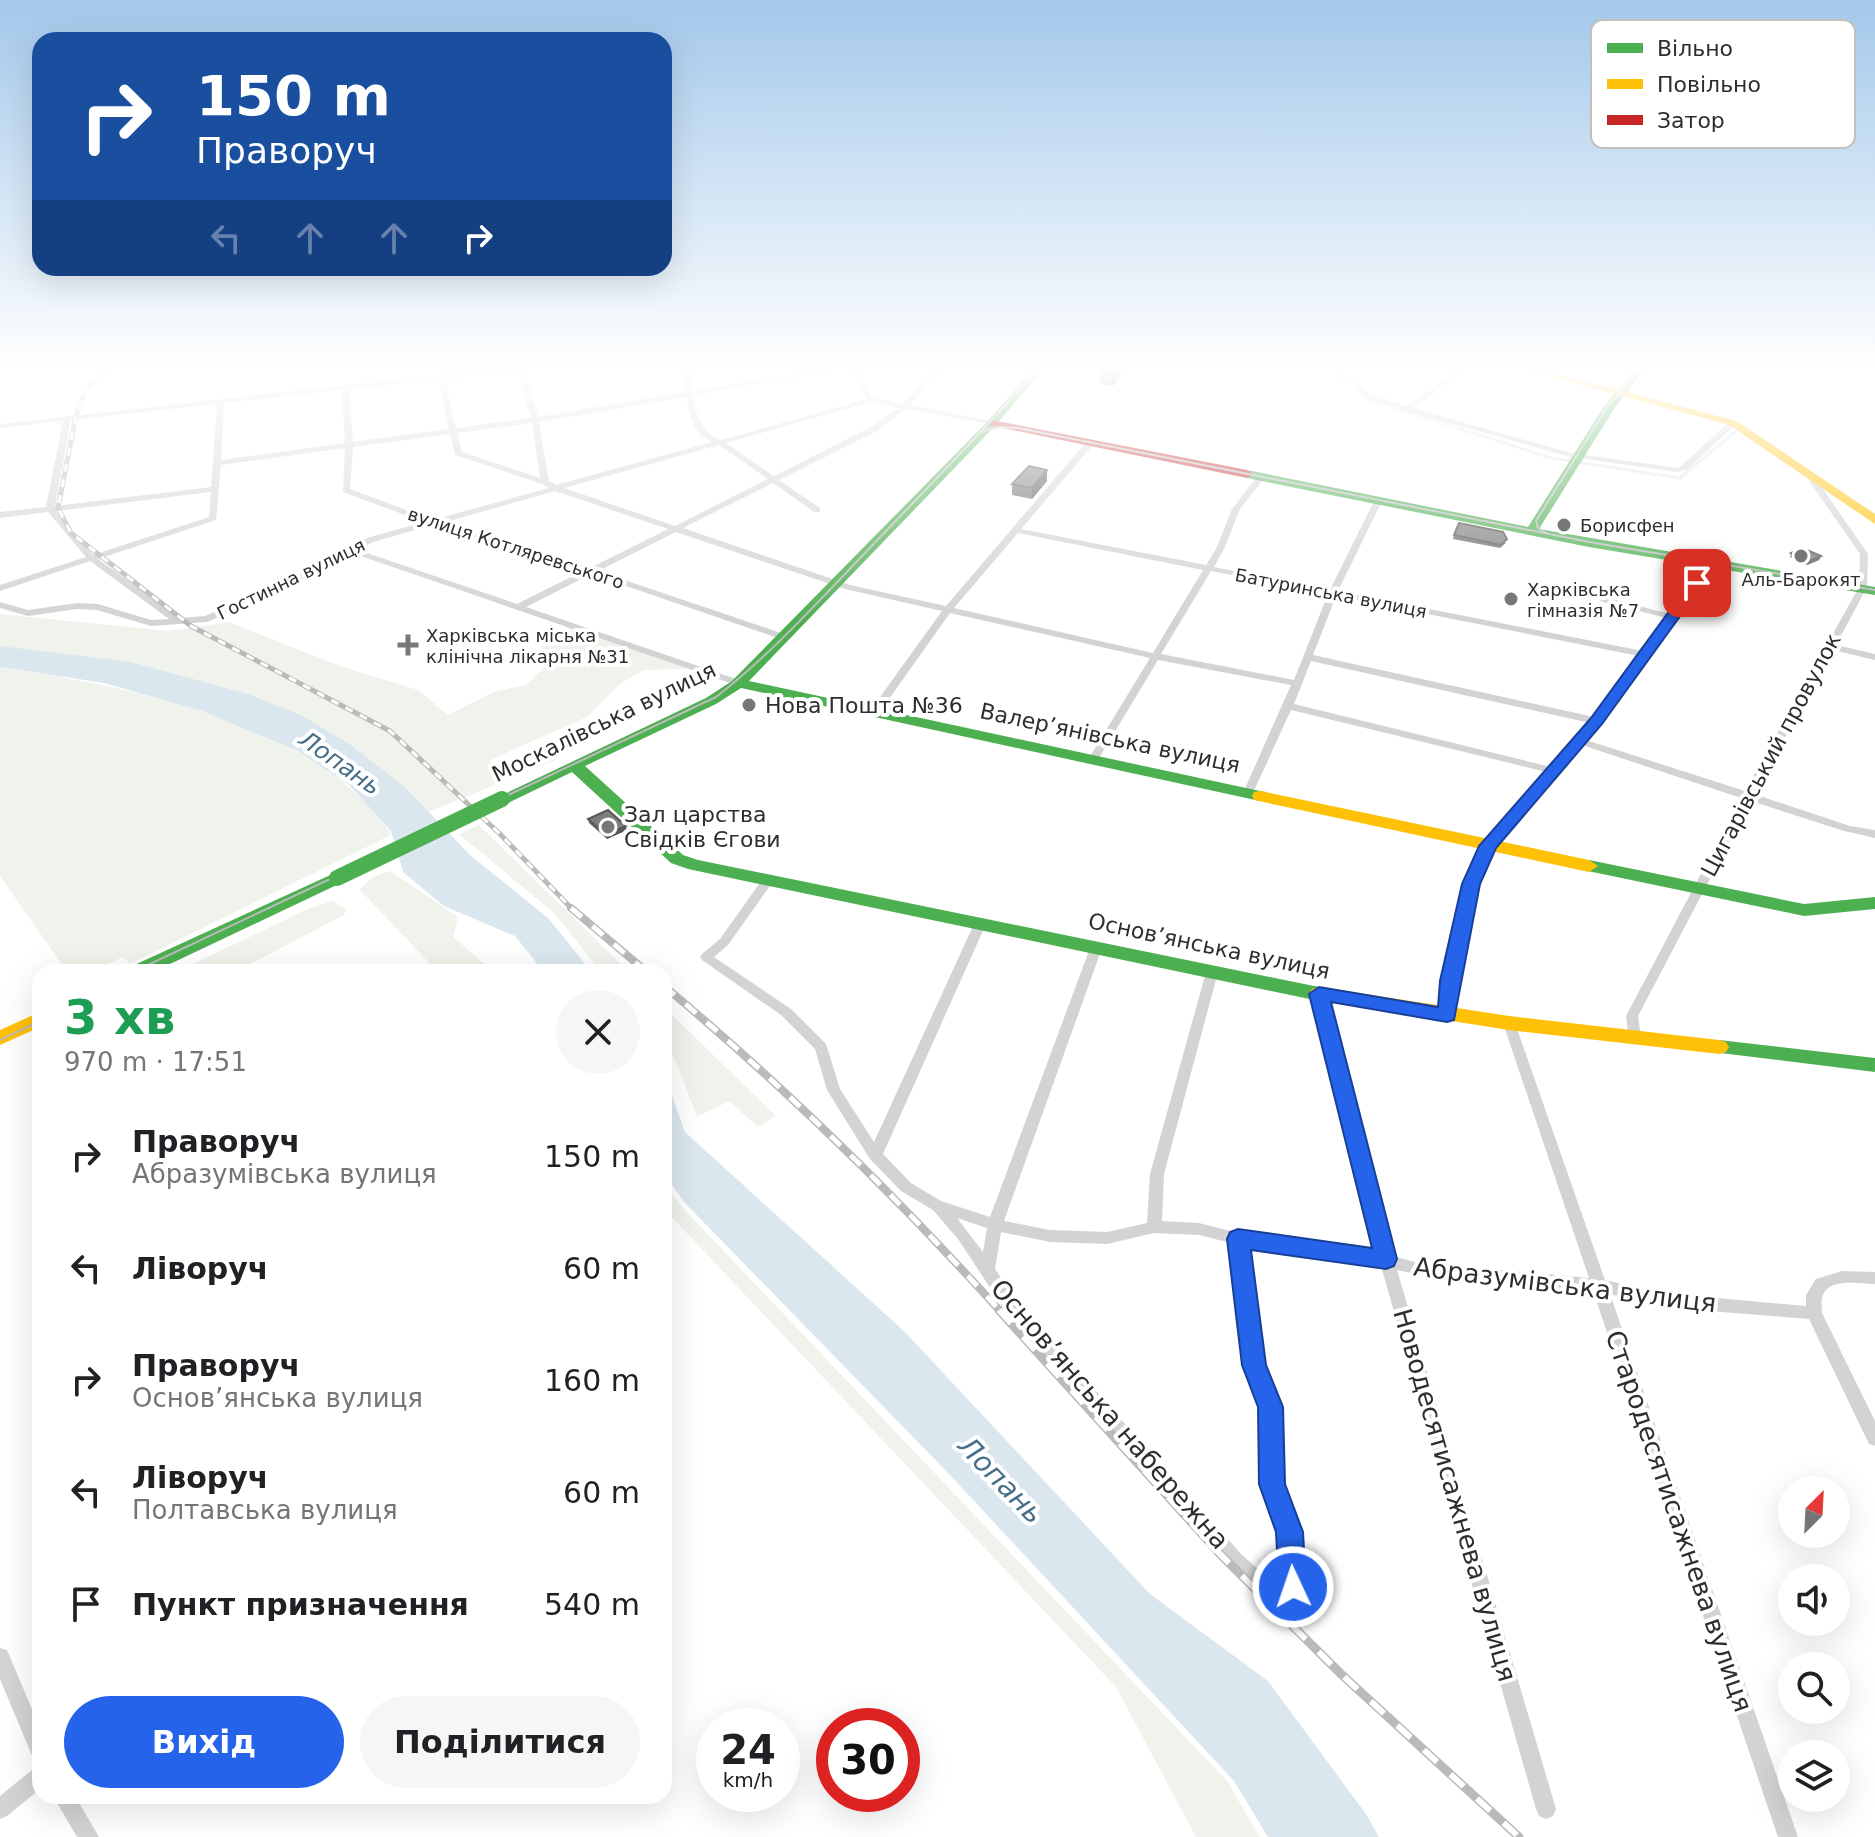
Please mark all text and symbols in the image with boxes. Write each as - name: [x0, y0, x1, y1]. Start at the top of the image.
- legend: [1591, 20, 1855, 148]
- text: Вільно: [1657, 36, 1733, 61]
- text: 150 m: [196, 63, 391, 128]
- icon: right: [64, 64, 168, 168]
- text: Повільно: [1657, 72, 1761, 97]
- text: Затор: [1657, 108, 1725, 133]
- text: Праворуч: [196, 130, 377, 171]
- icon: left: [204, 216, 248, 260]
- icon: ahead: [288, 216, 332, 260]
- icon: ahead: [372, 216, 416, 260]
- icon: right: [456, 216, 500, 260]
- street label: вулиця Котляревського: [405, 503, 627, 593]
- place label: Борисфен: [1580, 515, 1675, 536]
- marker: Борисфен: [1555, 516, 1573, 534]
- street label: Гостинна вулиця: [214, 534, 368, 624]
- marker: Аль-Барокят: [1792, 547, 1810, 565]
- pin: [1663, 549, 1731, 617]
- icon: arrive: [1675, 561, 1719, 605]
- street label: Батуринська вулиця: [1233, 564, 1429, 622]
- place label: Аль-Барокят: [1742, 569, 1860, 590]
- place label: Харківська гімназія №7: [1527, 579, 1639, 621]
- marker: Харківська гімназія №7: [1502, 590, 1520, 608]
- place label: Харківська міська клінічна лікарня №31: [426, 625, 629, 667]
- street label: Цигарівський провулок: [1696, 629, 1846, 881]
- marker: Харківська міська клінічна лікарня №31: [397, 634, 419, 656]
- street label: Москалівська вулиця: [488, 657, 720, 787]
- place label: Нова Пошта №36: [765, 693, 963, 718]
- marker: Нова Пошта №36: [740, 696, 758, 714]
- street label: Валер’янівська вулиця: [978, 698, 1242, 778]
- water label: Лопань: [293, 724, 386, 801]
- place label: Зал царства Свідків Єгови: [624, 802, 781, 852]
- marker: Зал царства Свідків Єгови: [599, 818, 617, 836]
- street label: Основ’янська вулиця: [1086, 908, 1332, 984]
- text: 3 хв: [64, 989, 175, 1045]
- button: close: [556, 990, 640, 1074]
- text: 970 m · 17:51: [64, 1047, 247, 1077]
- text: Праворуч: [132, 1124, 300, 1159]
- icon: right: [64, 1134, 108, 1178]
- text: 150 m: [544, 1139, 640, 1174]
- text: Абразумівська вулиця: [132, 1159, 437, 1189]
- icon: left: [64, 1246, 108, 1290]
- text: Ліворуч: [132, 1251, 268, 1286]
- text: 60 m: [563, 1251, 640, 1286]
- street label: Абразумівська вулиця: [1412, 1252, 1718, 1318]
- street label: Основ’янська набережна: [985, 1273, 1235, 1555]
- street label: Новодесятисажнева вулиця: [1387, 1305, 1523, 1685]
- street label: Стародесятисажнева вулиця: [1599, 1326, 1759, 1716]
- text: Праворуч: [132, 1348, 300, 1383]
- icon: right: [64, 1358, 108, 1402]
- text: 160 m: [544, 1363, 640, 1398]
- text: Основ’янська вулиця: [132, 1383, 423, 1413]
- water label: Лопань: [951, 1429, 1051, 1530]
- text: Ліворуч: [132, 1460, 268, 1495]
- icon: left: [64, 1470, 108, 1514]
- text: 60 m: [563, 1475, 640, 1510]
- north arrow: [1778, 1476, 1850, 1548]
- map controls: [1778, 1476, 1850, 1812]
- text: Полтавська вулиця: [132, 1495, 398, 1525]
- position arrow: [1251, 1545, 1335, 1629]
- button: sound: [1778, 1564, 1850, 1636]
- icon: arrive: [64, 1582, 108, 1626]
- text: Пункт призначення: [132, 1587, 469, 1622]
- text: 540 m: [544, 1587, 640, 1622]
- button: search: [1778, 1652, 1850, 1724]
- button: Вихід: [64, 1696, 344, 1788]
- button: Поділитися: [360, 1696, 640, 1788]
- speed limit sign: 30: [816, 1708, 920, 1812]
- text: 24: [720, 1727, 776, 1773]
- button: layers: [1778, 1740, 1850, 1812]
- text: km/h: [723, 1768, 773, 1792]

